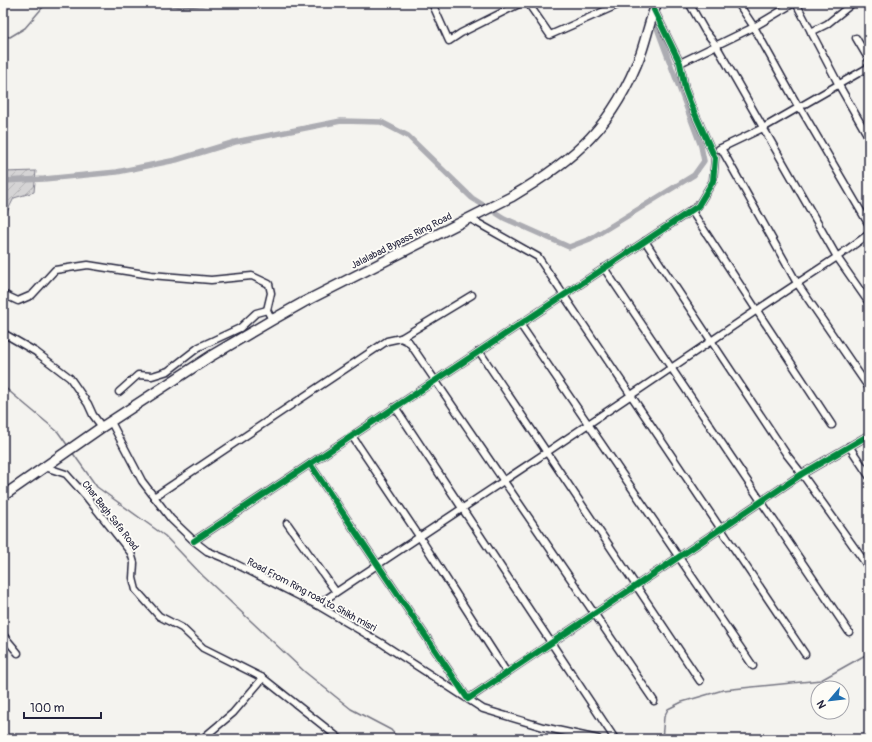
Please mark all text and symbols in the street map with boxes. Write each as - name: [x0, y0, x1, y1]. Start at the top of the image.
- street label: Jalalabad Bypass Ring Road: [349, 210, 454, 272]
- street label: Char Bagh Safa Road: [79, 478, 141, 553]
- street label: Road From Ring road to Shikh misri: [245, 556, 378, 634]
- north arrow: [810, 680, 850, 720]
- scale bar: [24, 694, 101, 720]
- text: N: [814, 698, 829, 711]
- text: 100 m: [30, 701, 65, 716]

